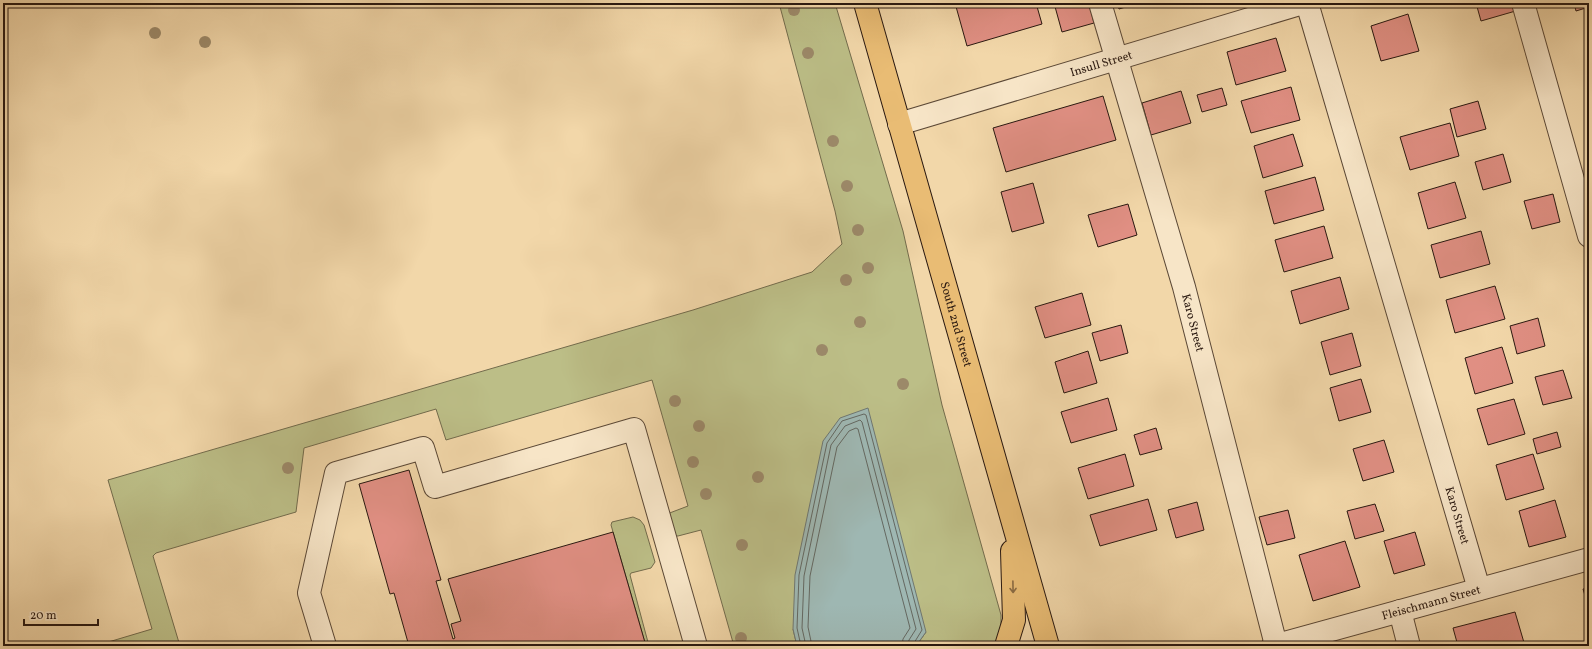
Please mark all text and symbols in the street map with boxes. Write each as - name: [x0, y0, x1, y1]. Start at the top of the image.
- street label: Insull Street: [1068, 48, 1135, 81]
- street label: South 2nd Street: [936, 280, 975, 369]
- street label: Karo Street: [1177, 292, 1207, 354]
- street label: Karo Street: [1440, 485, 1472, 546]
- one-way arrow: [1009, 580, 1017, 593]
- street label: Fleischmann Street: [1380, 582, 1483, 625]
- scale bar: [24, 601, 98, 627]
- text: 20 m: [30, 608, 57, 624]

